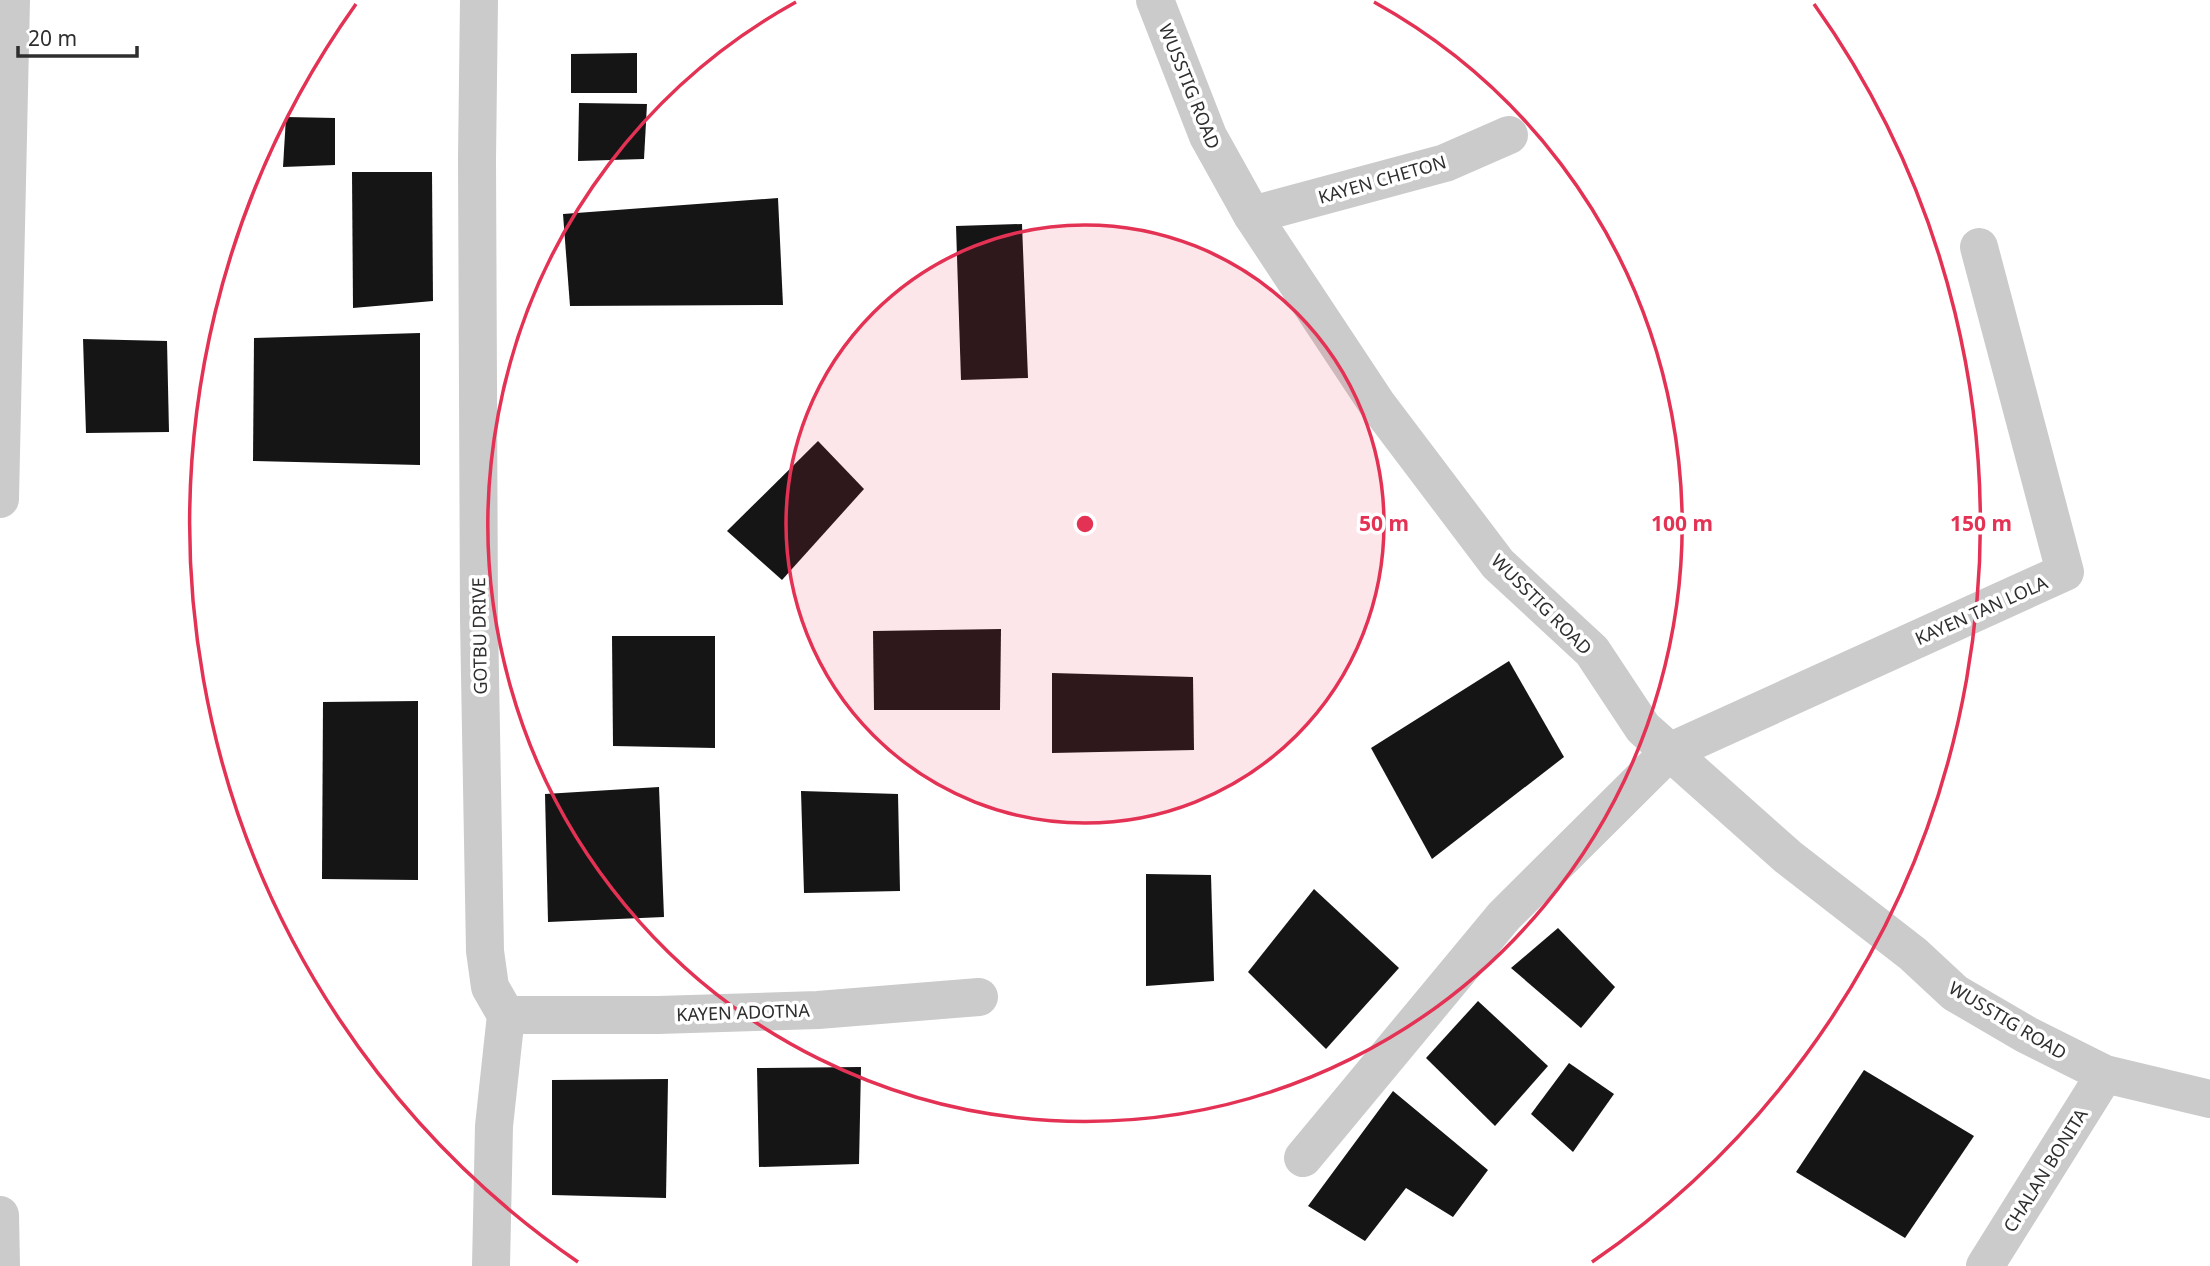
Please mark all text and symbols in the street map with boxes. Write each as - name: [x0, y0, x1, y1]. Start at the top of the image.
- scale bar: [18, 14, 136, 58]
- street label: WUSSTIG ROAD: [1154, 20, 1226, 152]
- text: 20 m: [28, 24, 77, 52]
- street label: KAYEN CHETON: [1315, 149, 1449, 209]
- text: 50 m: [1359, 509, 1409, 537]
- text: 100 m: [1651, 509, 1713, 537]
- text: 150 m: [1950, 509, 2012, 537]
- centre of rings: [1073, 512, 1097, 536]
- street label: WUSSTIG ROAD: [1486, 548, 1598, 660]
- street label: KAYEN TAN LOLA: [1911, 570, 2052, 650]
- street label: GOTBU DRIVE: [466, 577, 492, 695]
- street label: WUSSTIG ROAD: [1945, 975, 2071, 1065]
- street label: KAYEN ADOTNA: [676, 998, 811, 1026]
- street label: CHALAN BONITA: [1997, 1103, 2093, 1236]

